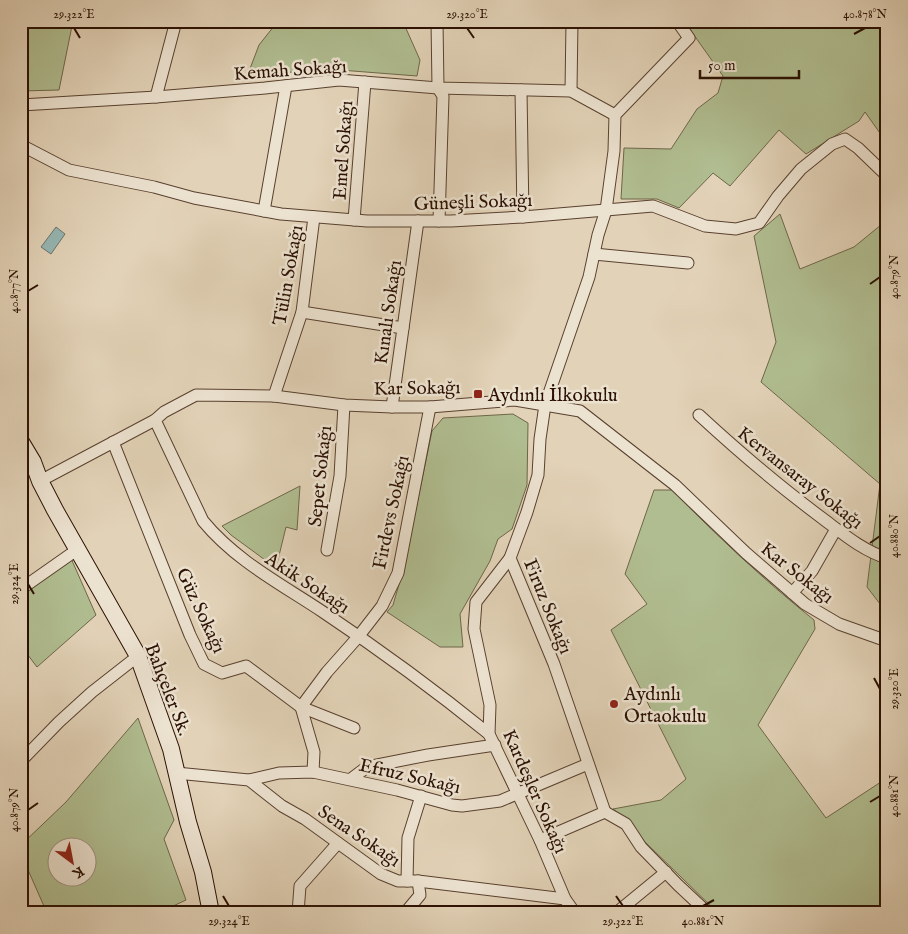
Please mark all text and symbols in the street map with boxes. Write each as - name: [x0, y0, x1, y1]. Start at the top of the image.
- text: 29.322°E: [53, 7, 95, 22]
- text: 29.320°E: [446, 7, 488, 22]
- text: 40.878°N: [843, 7, 887, 22]
- scale bar: [700, 48, 799, 80]
- street label: Kemah Sokağı: [233, 55, 347, 87]
- text: 50 m: [708, 56, 736, 75]
- street label: Emel Sokağı: [329, 100, 359, 201]
- street label: Güneşli Sokağı: [413, 189, 533, 217]
- street label: Tülin Sokağı: [268, 223, 310, 327]
- text: 40.879°N: [887, 254, 902, 299]
- street label: Kınalı Sokağı: [370, 258, 408, 366]
- text: 40.877°N: [7, 268, 22, 313]
- street label: Kar Sokağı: [373, 376, 461, 402]
- place label: Aydınlı İlkokulu: [487, 384, 618, 408]
- marker: Aydınlı İlkokulu: [472, 388, 484, 400]
- street label: Kervansaray Sokağı: [732, 422, 868, 535]
- street label: Sepet Sokağı: [304, 424, 338, 528]
- street label: Firdevs Sokağı: [368, 453, 416, 572]
- text: 40.880°N: [887, 513, 902, 558]
- street label: Kar Sokağı: [755, 537, 838, 610]
- street label: Akik Sokağı: [259, 547, 354, 620]
- street label: Firuz Sokağı: [517, 556, 577, 658]
- text: 29.324°E: [7, 563, 22, 605]
- street label: Güz Sokağı: [170, 564, 230, 657]
- street label: Bahçeler Sk.: [139, 640, 196, 739]
- text: 29.320°E: [887, 668, 902, 710]
- place label: Aydınlı Ortaokulu: [623, 683, 707, 729]
- marker: Aydınlı Ortaokulu: [608, 698, 620, 710]
- street label: Kardeşler Sokağı: [496, 726, 572, 857]
- street label: Efruz Sokağı: [356, 754, 463, 800]
- text: 40.881°N: [887, 774, 902, 817]
- text: 40.879°N: [7, 787, 22, 832]
- street label: Sena Sokağı: [313, 800, 405, 873]
- north arrow: [48, 836, 98, 886]
- text: K: [69, 862, 87, 883]
- text: 29.324°E: [208, 914, 250, 929]
- text: 29.322°E: [602, 914, 644, 929]
- text: 40.881°N: [682, 914, 725, 929]

